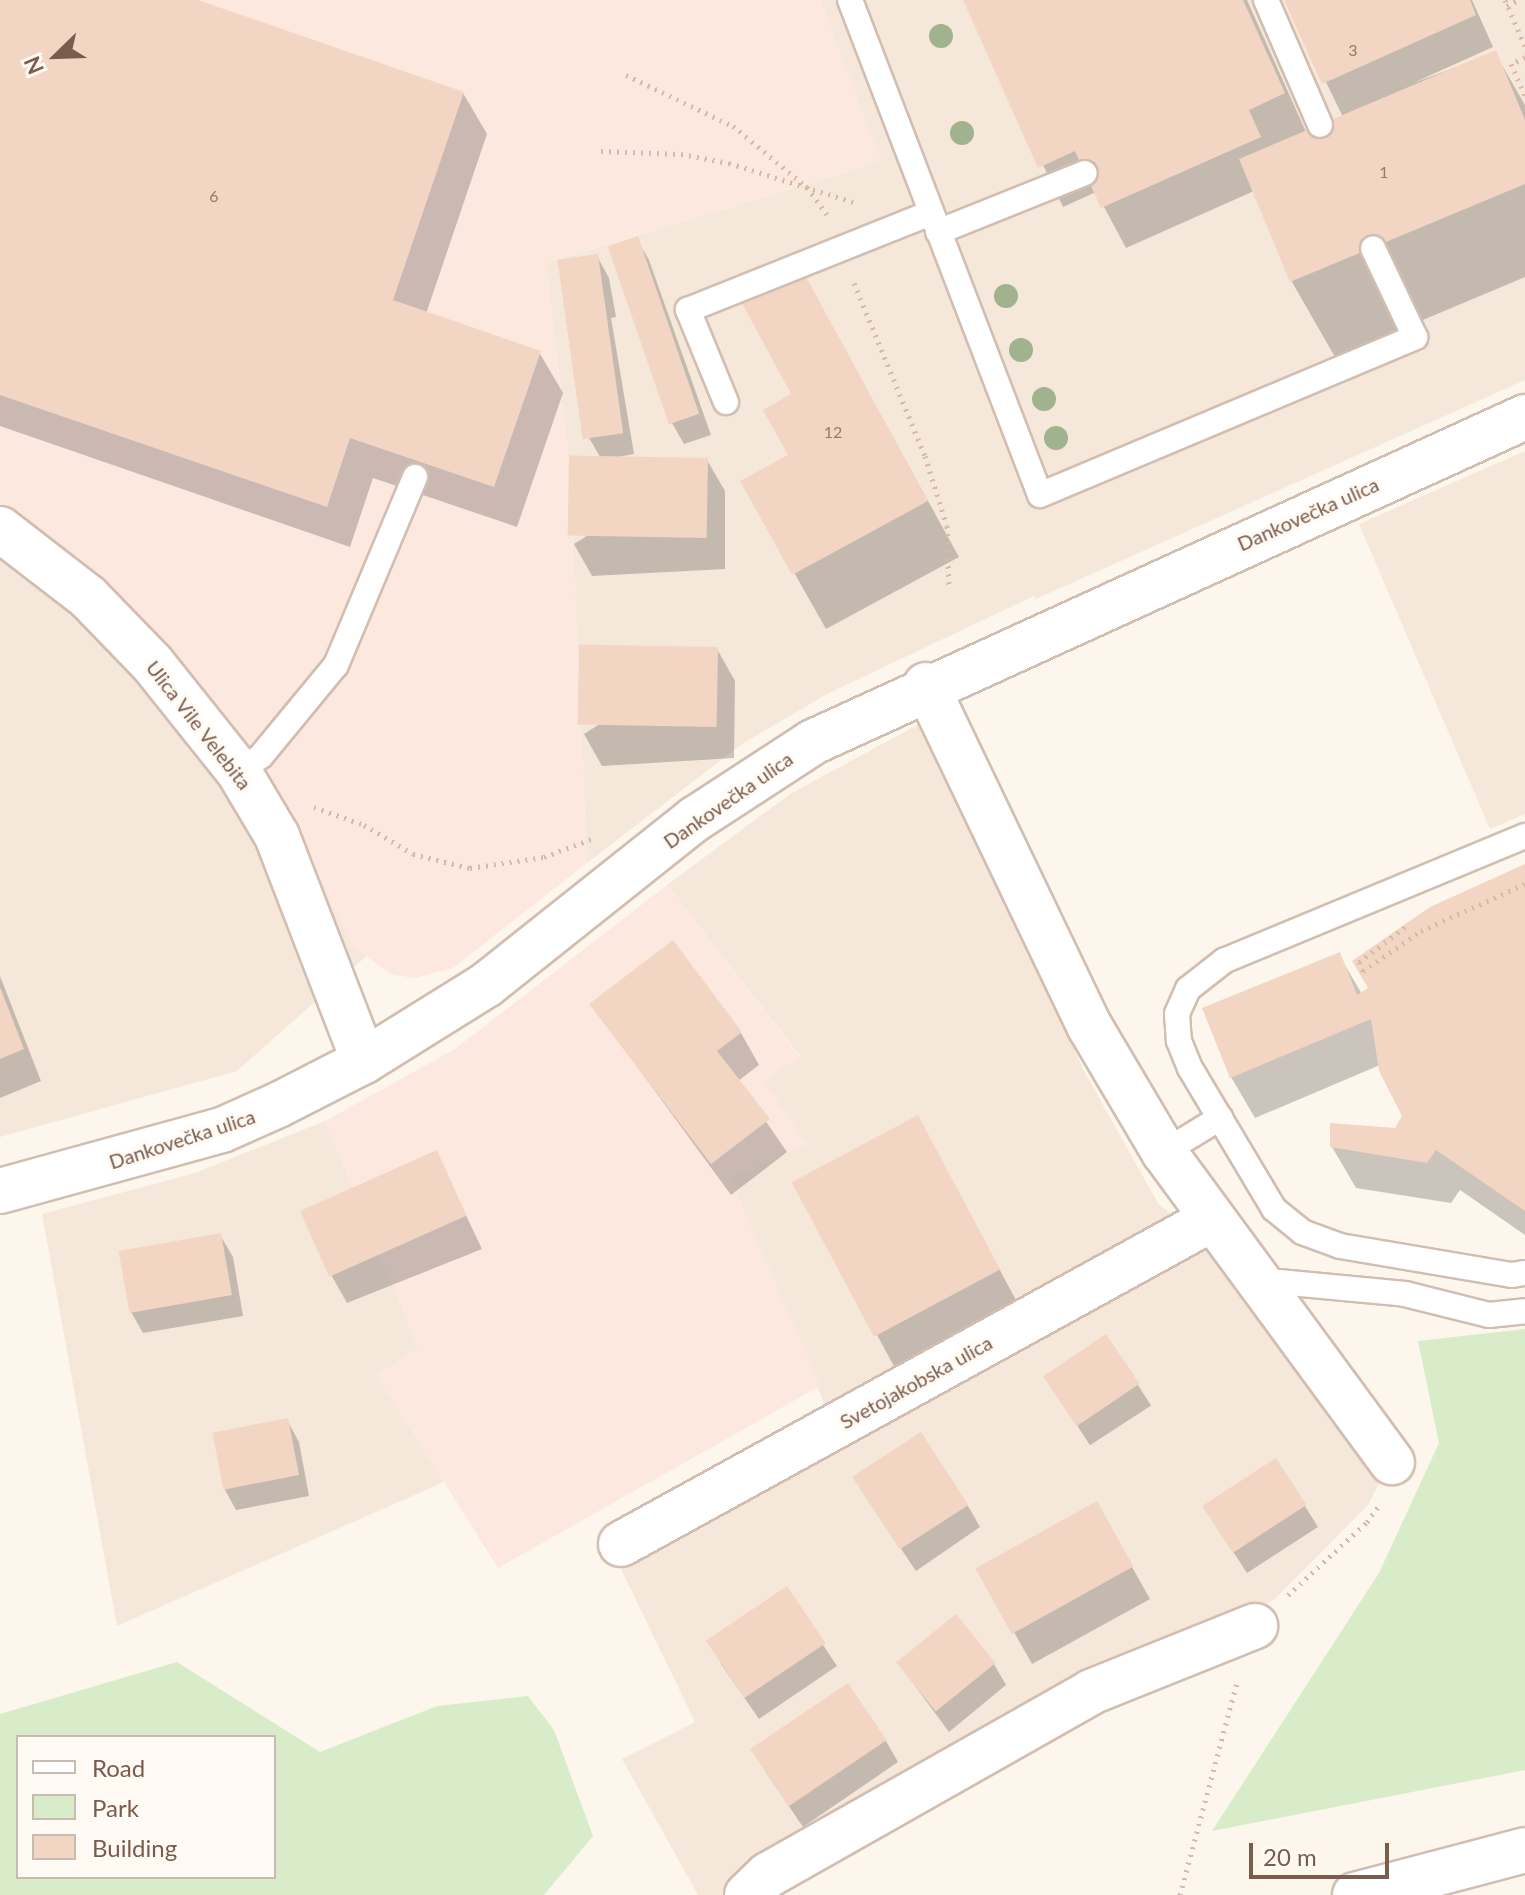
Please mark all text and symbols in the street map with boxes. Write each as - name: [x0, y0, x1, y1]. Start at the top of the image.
- north arrow: [16, 16, 96, 96]
- house number: 3: [1348, 40, 1358, 60]
- text: N: [18, 53, 49, 79]
- house number: 1: [1379, 162, 1389, 182]
- house number: 6: [209, 186, 219, 206]
- house number: 12: [824, 422, 842, 442]
- street label: Dankovečka ulica: [1234, 472, 1382, 556]
- street label: Ulica Vile Velebita: [141, 655, 257, 795]
- street label: Dankovečka ulica: [659, 747, 797, 853]
- street label: Dankovečka ulica: [106, 1104, 258, 1174]
- street label: Svetojakobska ulica: [836, 1330, 996, 1434]
- legend: [16, 1735, 276, 1879]
- text: Road: [92, 1753, 145, 1782]
- text: Park: [92, 1793, 139, 1822]
- scale bar: [1253, 1827, 1393, 1877]
- text: Building: [92, 1833, 177, 1862]
- text: 20 m: [1263, 1842, 1317, 1871]

